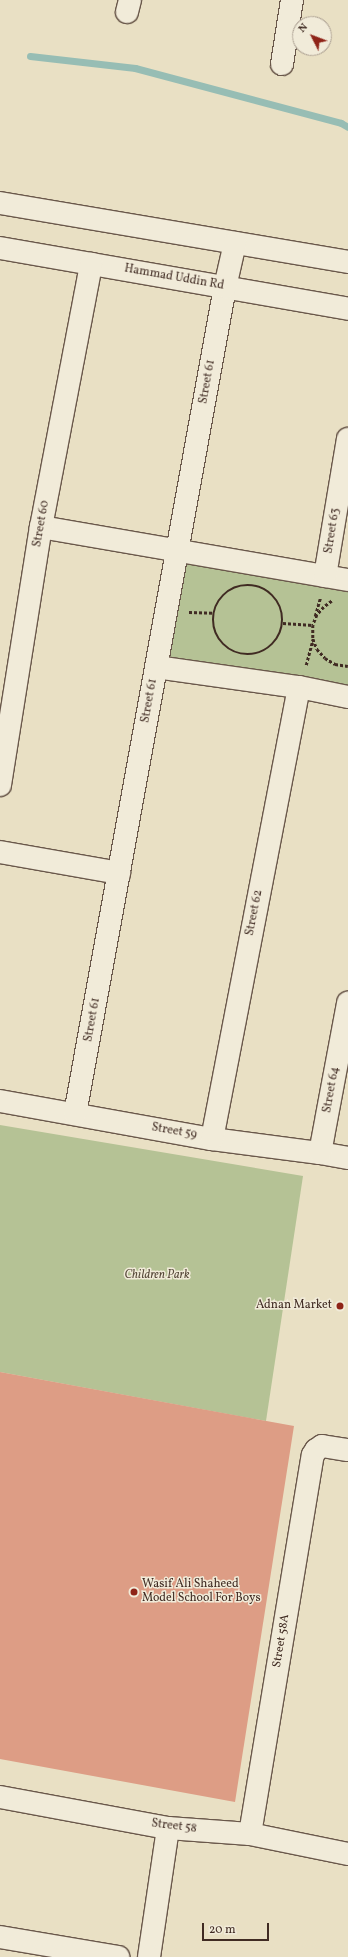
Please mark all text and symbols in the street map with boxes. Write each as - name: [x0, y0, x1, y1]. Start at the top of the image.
- north arrow: [292, 16, 332, 56]
- text: N: [295, 20, 312, 36]
- street label: Hammad Uddin Rd: [123, 262, 225, 294]
- street label: Street 61: [197, 359, 219, 405]
- street label: Street 60: [31, 500, 53, 548]
- street label: Street 63: [322, 507, 344, 555]
- street label: Street 61: [139, 678, 161, 724]
- street label: Street 62: [244, 889, 266, 937]
- street label: Street 61: [82, 997, 104, 1043]
- street label: Street 64: [321, 1066, 343, 1114]
- street label: Street 59: [150, 1121, 198, 1143]
- park label: Children Park: [124, 1269, 190, 1283]
- place label: Adnan Market: [256, 1299, 332, 1313]
- marker: Adnan Market: [335, 1301, 345, 1311]
- place label: Wasif Ali Shaheed Model School For Boys: [142, 1578, 261, 1606]
- marker: Wasif Ali Shaheed Model School For Boys: [129, 1587, 139, 1597]
- street label: Street 58A: [271, 1613, 293, 1669]
- street label: Street 58: [150, 1817, 198, 1837]
- scale bar: [204, 1915, 271, 1941]
- text: 20 m: [209, 1922, 236, 1938]

